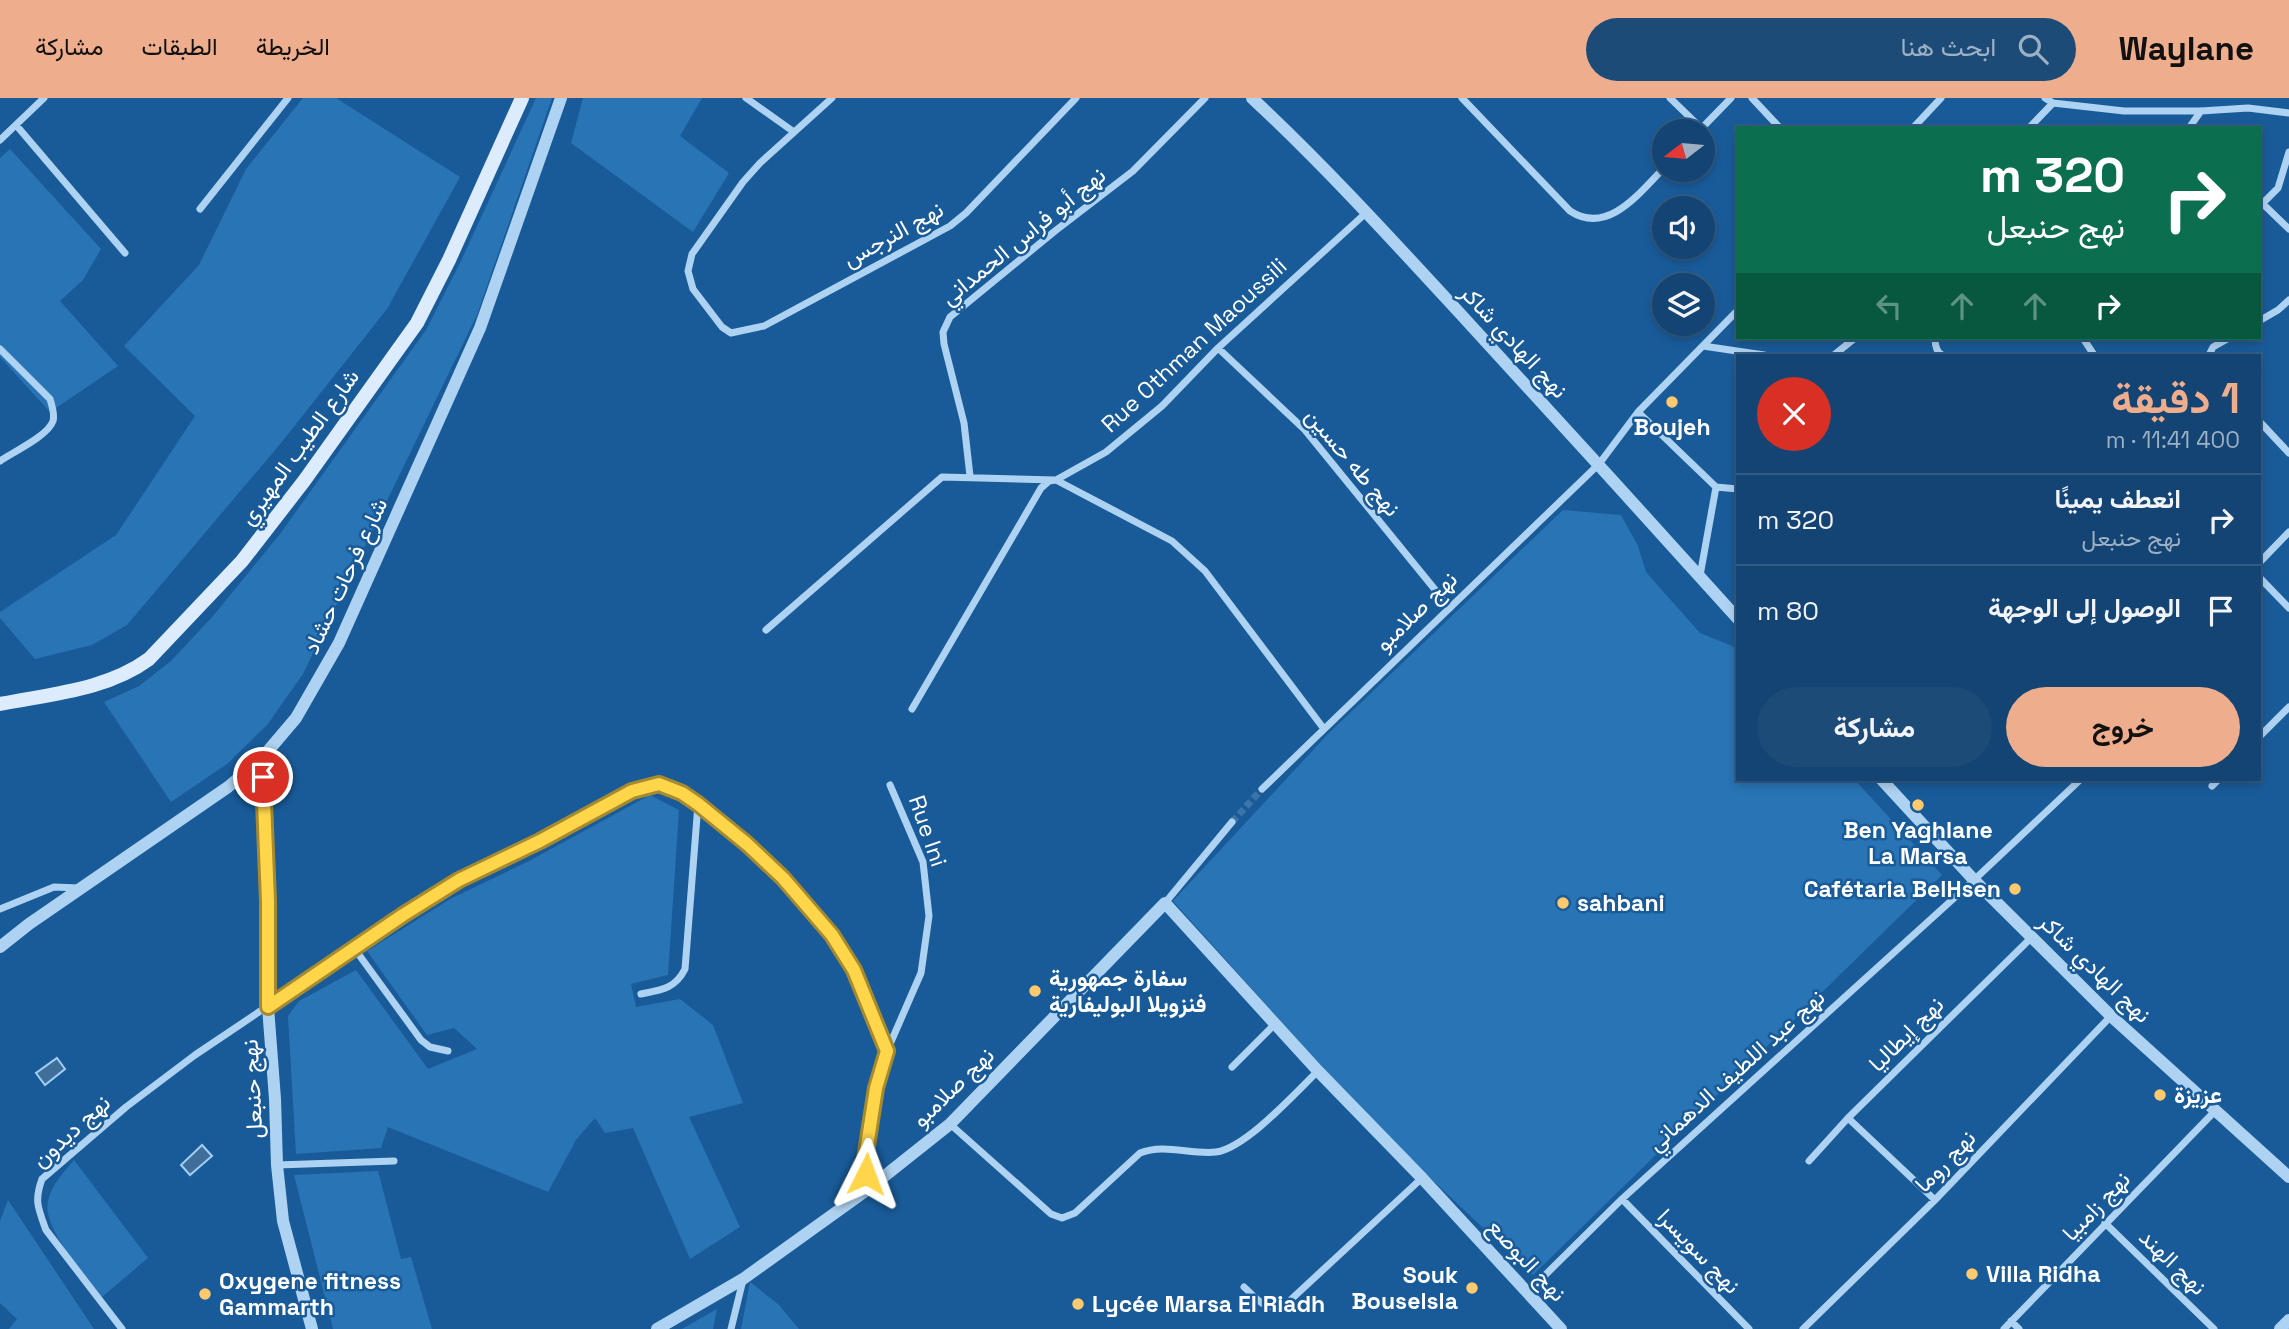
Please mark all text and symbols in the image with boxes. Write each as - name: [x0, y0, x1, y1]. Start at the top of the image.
- search box: [1586, 18, 2076, 81]
- text: Waylane: [2118, 28, 2254, 70]
- text: ابحث هنا: [1900, 30, 1996, 64]
- icon: search: [2014, 30, 2052, 68]
- text: مشاركة: [35, 31, 103, 62]
- text: الطبقات: [141, 31, 218, 62]
- text: الخريطة: [256, 31, 330, 62]
- north arrow: [1652, 119, 1715, 182]
- map controls: [1652, 119, 1715, 336]
- text: 320 m: [1980, 144, 2125, 206]
- icon: right: [2149, 154, 2240, 245]
- street label: نهج أبو فراس الحمداني: [934, 160, 1114, 315]
- street label: نهج النرجس: [837, 194, 949, 275]
- button: sound: [1652, 196, 1715, 259]
- text: نهج حنبعل: [1987, 207, 2125, 247]
- street label: Rue Othman Maoussili: [1095, 251, 1293, 439]
- button: layers: [1652, 273, 1715, 336]
- street label: نهج الهادي شاكر: [1450, 277, 1575, 407]
- icon: left: [1870, 287, 1908, 325]
- icon: ahead: [1943, 287, 1981, 325]
- icon: ahead: [2016, 287, 2054, 325]
- icon: right: [2089, 287, 2127, 325]
- street label: شارع الطيب المهيري: [232, 363, 369, 533]
- text: 1 دقيقة: [2111, 372, 2240, 425]
- button: close: [1757, 377, 1831, 451]
- marker: Boujeh: [1664, 394, 1680, 410]
- street label: نهج طه حسين: [1298, 401, 1407, 523]
- place label: Boujeh: [1633, 412, 1711, 442]
- text: 400 m · 11:41: [2106, 425, 2240, 455]
- text: انعطف يمينًا: [2055, 482, 2181, 516]
- street label: شارع فرحات حشاد: [296, 493, 395, 659]
- icon: right: [2202, 501, 2240, 539]
- text: 320 m: [1757, 503, 1834, 537]
- text: نهج حنبعل: [2082, 523, 2181, 553]
- street label: نهج صلامبو: [1368, 564, 1464, 658]
- text: الوصول إلى الوجهة: [1988, 591, 2181, 625]
- icon: arrive: [2202, 592, 2240, 630]
- text: 80 m: [1757, 594, 1819, 628]
- button: مشاركة: [1757, 687, 1992, 767]
- button: خروج: [2006, 687, 2240, 767]
- pin: [233, 747, 293, 807]
- icon: arrive: [244, 758, 282, 796]
- street label: Rue Ini: [902, 791, 954, 871]
- marker: Ben Yaghlane La Marsa: [1910, 797, 1926, 813]
- place label: Ben Yaghlane La Marsa: [1843, 815, 1993, 871]
- place label: Cafétaria BelHsen: [1804, 874, 2001, 904]
- marker: Cafétaria BelHsen: [2007, 881, 2023, 897]
- place label: sahbani: [1577, 888, 1665, 918]
- marker: sahbani: [1555, 895, 1571, 911]
- street label: نهج الهادي شاكر: [2029, 906, 2158, 1032]
- place label: سفارة جمهورية فنزويلا البوليفارية: [1049, 963, 1207, 1019]
- street label: نهج عبد اللطيف الدهماني: [1641, 982, 1834, 1161]
- marker: سفارة جمهورية فنزويلا البوليفارية: [1027, 983, 1043, 999]
- street label: نهج إيطاليا: [1862, 990, 1951, 1079]
- street label: نهج حنبعل: [234, 1039, 271, 1139]
- street label: نهج صلامبو: [905, 1040, 1001, 1134]
- place label: عزيزة: [2174, 1080, 2222, 1110]
- marker: عزيزة: [2152, 1087, 2168, 1103]
- street label: نهج ديدون: [25, 1088, 117, 1175]
- street label: نهج روما: [1908, 1123, 1983, 1199]
- position arrow: [829, 1137, 903, 1211]
- street label: نهج زامبيا: [2055, 1165, 2137, 1248]
- street label: نهج سويسرا: [1650, 1202, 1747, 1301]
- street label: نهج البوصع: [1480, 1212, 1573, 1309]
- street label: نهج الهند: [2132, 1222, 2213, 1302]
- place label: Villa Ridha: [1986, 1259, 2101, 1289]
- place label: Souk Bouselsla: [1352, 1260, 1458, 1316]
- place label: Oxygene fitness Gammarth: [219, 1266, 401, 1322]
- marker: Villa Ridha: [1964, 1266, 1980, 1282]
- marker: Souk Bouselsla: [1464, 1280, 1480, 1296]
- marker: Oxygene fitness Gammarth: [197, 1286, 213, 1302]
- place label: Lycée Marsa El Riadh: [1092, 1289, 1325, 1319]
- marker: Lycée Marsa El Riadh: [1070, 1296, 1086, 1312]

